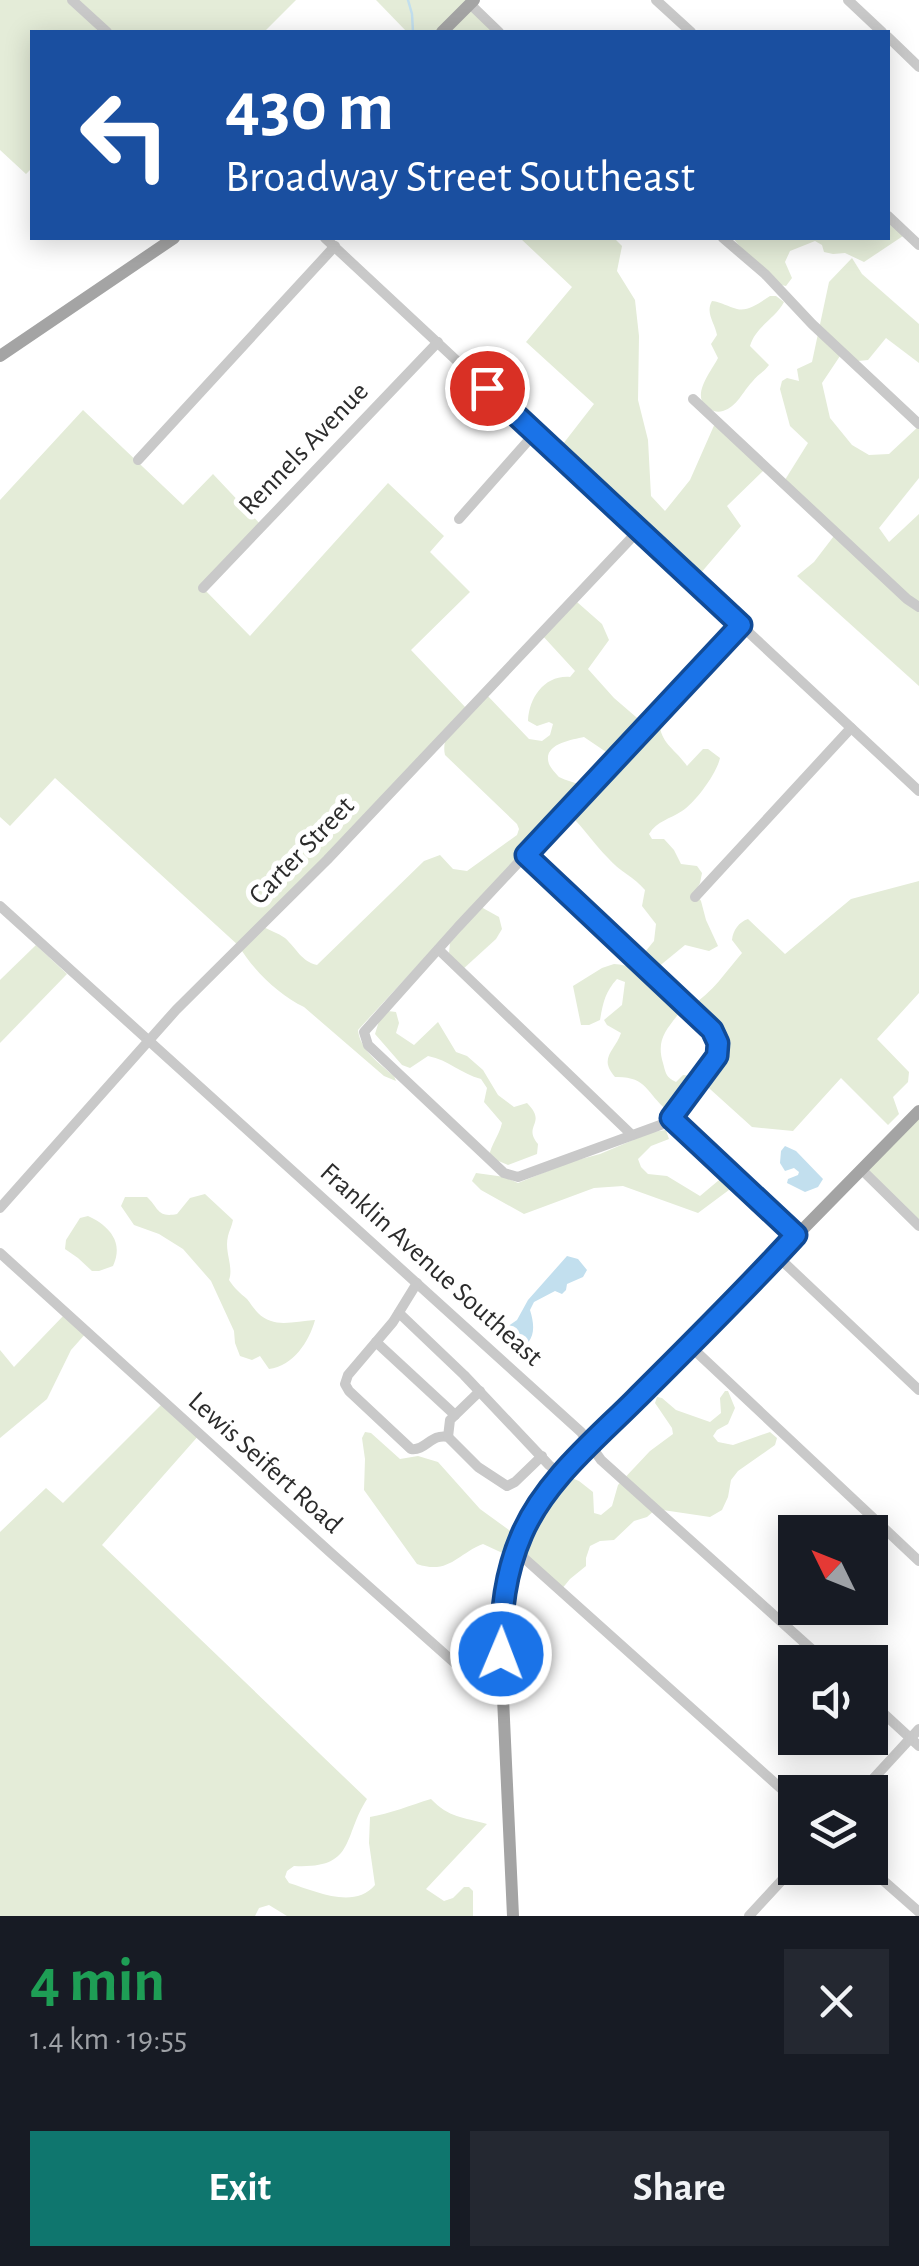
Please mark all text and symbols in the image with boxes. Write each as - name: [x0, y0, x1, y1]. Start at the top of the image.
- icon: left: [60, 70, 190, 200]
- text: 430 m: [225, 73, 394, 143]
- text: Broadway Street Southeast: [225, 155, 695, 200]
- pin: [445, 346, 530, 431]
- icon: arrive: [460, 361, 515, 416]
- street label: Rennels Avenue: [234, 377, 374, 521]
- street label: Carter Street: [244, 792, 360, 910]
- street label: Franklin Avenue Southeast: [315, 1158, 547, 1372]
- street label: Lewis Seifert Road: [183, 1387, 347, 1539]
- north arrow: [778, 1515, 888, 1625]
- map controls: [778, 1515, 888, 1885]
- position arrow: [449, 1602, 553, 1706]
- button: sound: [778, 1645, 888, 1755]
- button: layers: [778, 1775, 888, 1885]
- button: close: [784, 1949, 889, 2054]
- text: 4 min: [30, 1952, 165, 2012]
- text: 1.4 km · 19:55: [30, 2023, 187, 2055]
- button: Exit: [30, 2131, 450, 2246]
- button: Share: [470, 2131, 889, 2246]

